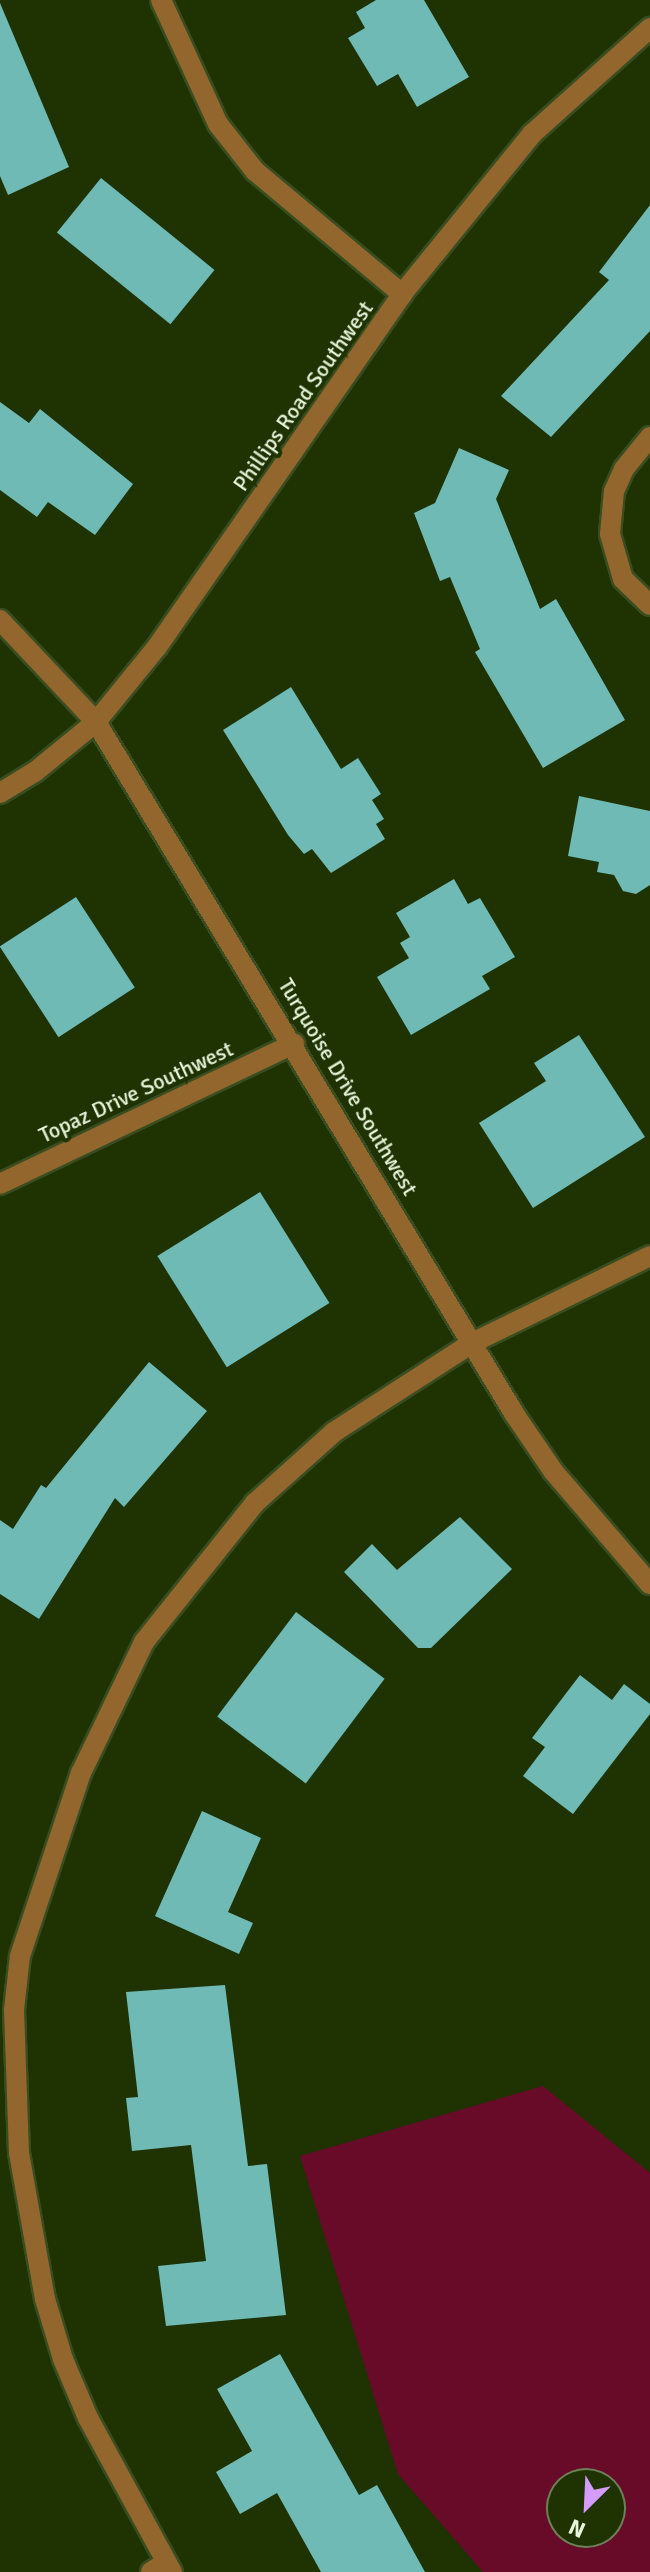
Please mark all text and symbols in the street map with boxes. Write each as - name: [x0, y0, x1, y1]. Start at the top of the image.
- street label: Phillips Road Southwest: [227, 296, 379, 496]
- street label: Turquoise Drive Southwest: [273, 974, 423, 1200]
- street label: Topaz Drive Southwest: [35, 1035, 237, 1149]
- north arrow: [546, 2468, 626, 2548]
- text: N: [564, 2513, 589, 2544]

